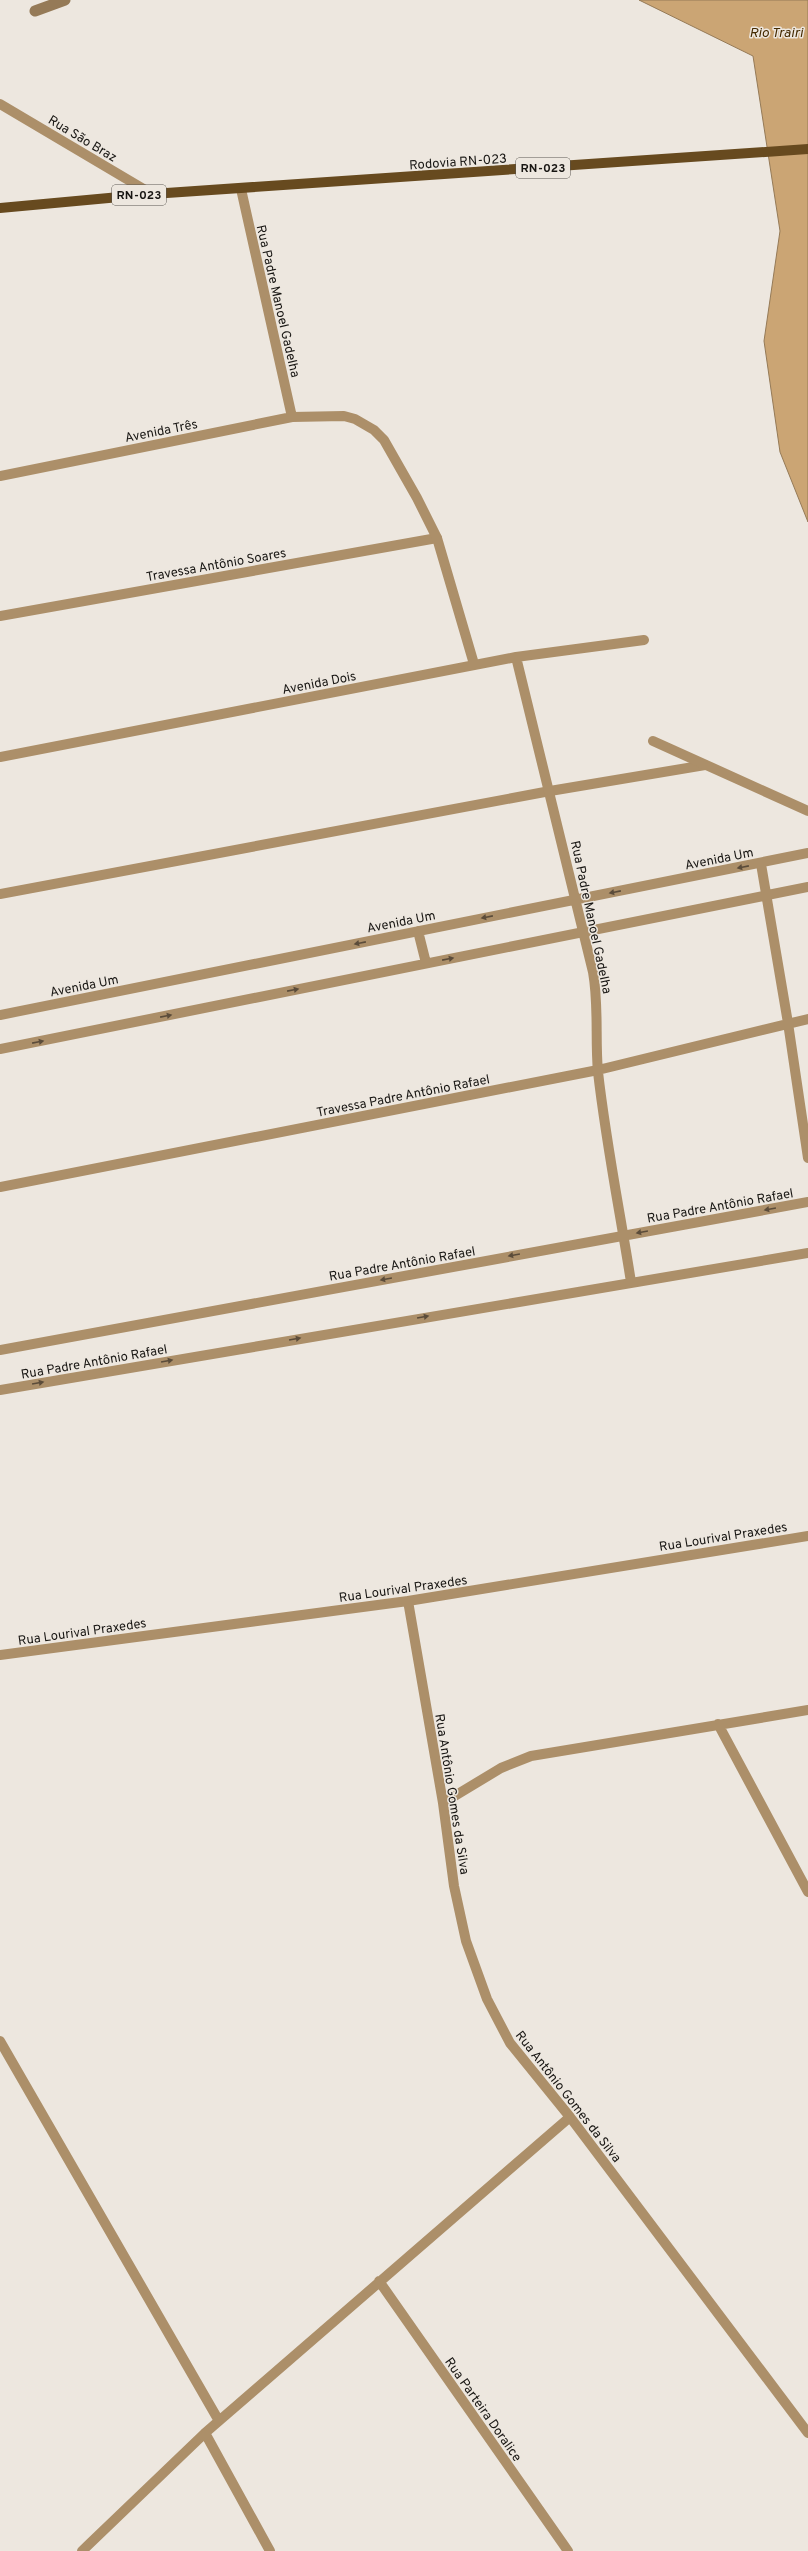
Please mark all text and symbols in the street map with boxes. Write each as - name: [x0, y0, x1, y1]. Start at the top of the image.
- water label: Rio Trairi: [749, 25, 804, 42]
- street label: Rua São Braz: [45, 113, 119, 167]
- street label: Rodovia RN-023: [409, 152, 508, 174]
- road number: RN-023: [516, 158, 570, 178]
- road number: RN-023: [112, 185, 166, 205]
- street label: Rua Padre Manoel Gadelha: [252, 224, 302, 379]
- street label: Avenida Três: [124, 417, 199, 447]
- street label: Travessa Antônio Soares: [145, 546, 287, 586]
- street label: Avenida Dois: [281, 669, 358, 699]
- street label: Rua Padre Manoel Gadelha: [566, 839, 614, 995]
- street label: Avenida Um: [684, 845, 755, 874]
- one-way arrow: [736, 865, 749, 871]
- one-way arrow: [609, 889, 621, 895]
- street label: Avenida Um: [366, 908, 437, 937]
- one-way arrow: [481, 915, 494, 921]
- one-way arrow: [354, 940, 366, 946]
- one-way arrow: [442, 956, 454, 962]
- street label: Avenida Um: [49, 972, 120, 1001]
- one-way arrow: [287, 987, 299, 993]
- one-way arrow: [160, 1013, 172, 1019]
- one-way arrow: [32, 1038, 44, 1044]
- street label: Travessa Padre Antônio Rafael: [315, 1072, 491, 1122]
- street label: Rua Padre Antônio Rafael: [646, 1186, 795, 1228]
- one-way arrow: [763, 1206, 776, 1212]
- one-way arrow: [635, 1229, 648, 1235]
- street label: Rua Padre Antônio Rafael: [328, 1244, 477, 1286]
- one-way arrow: [508, 1253, 520, 1259]
- one-way arrow: [380, 1276, 392, 1282]
- one-way arrow: [417, 1314, 429, 1320]
- one-way arrow: [289, 1336, 301, 1342]
- street label: Rua Padre Antônio Rafael: [20, 1342, 169, 1384]
- one-way arrow: [160, 1358, 173, 1364]
- one-way arrow: [32, 1380, 45, 1386]
- street label: Rua Lourival Praxedes: [658, 1520, 789, 1556]
- street label: Rua Lourival Praxedes: [338, 1573, 469, 1607]
- street label: Rua Lourival Praxedes: [17, 1616, 148, 1650]
- street label: Rua Antônio Gomes da Silva: [430, 1713, 472, 1876]
- street label: Rua Antônio Gomes da Silva: [511, 2028, 624, 2166]
- street label: Rua Parteira Doralice: [440, 2355, 524, 2465]

